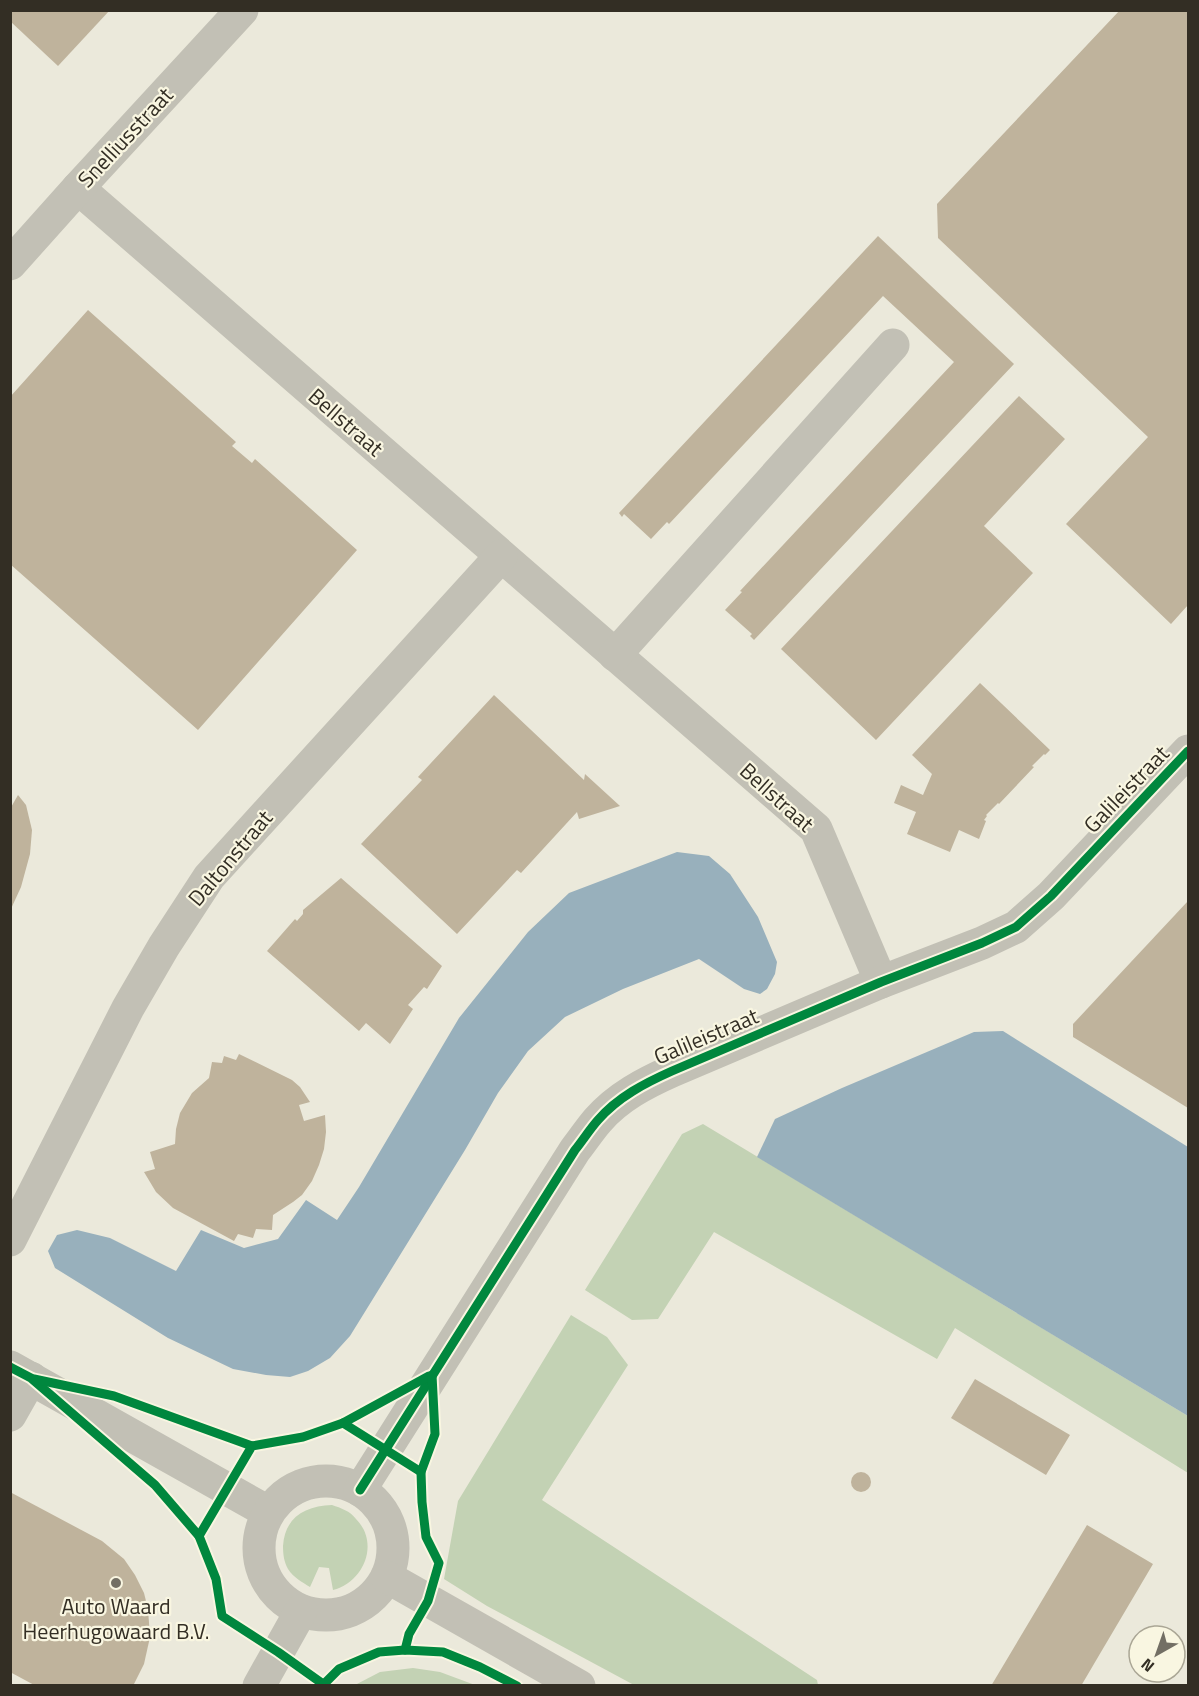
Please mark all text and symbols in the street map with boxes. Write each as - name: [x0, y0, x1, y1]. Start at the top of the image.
- street label: Snelliusstraat: [69, 79, 181, 195]
- street label: Bellstraat: [301, 380, 391, 465]
- street label: Galileistraat: [1075, 737, 1177, 841]
- street label: Bellstraat: [732, 754, 822, 840]
- street label: Daltonstraat: [179, 802, 281, 914]
- street label: Galileistraat: [648, 999, 764, 1073]
- marker: Auto Waard Heerhugowaard B.V.: [109, 1576, 123, 1590]
- place label: Auto Waard Heerhugowaard B.V.: [23, 1589, 209, 1648]
- north arrow: [1127, 1624, 1187, 1684]
- text: N: [1135, 1653, 1159, 1678]

